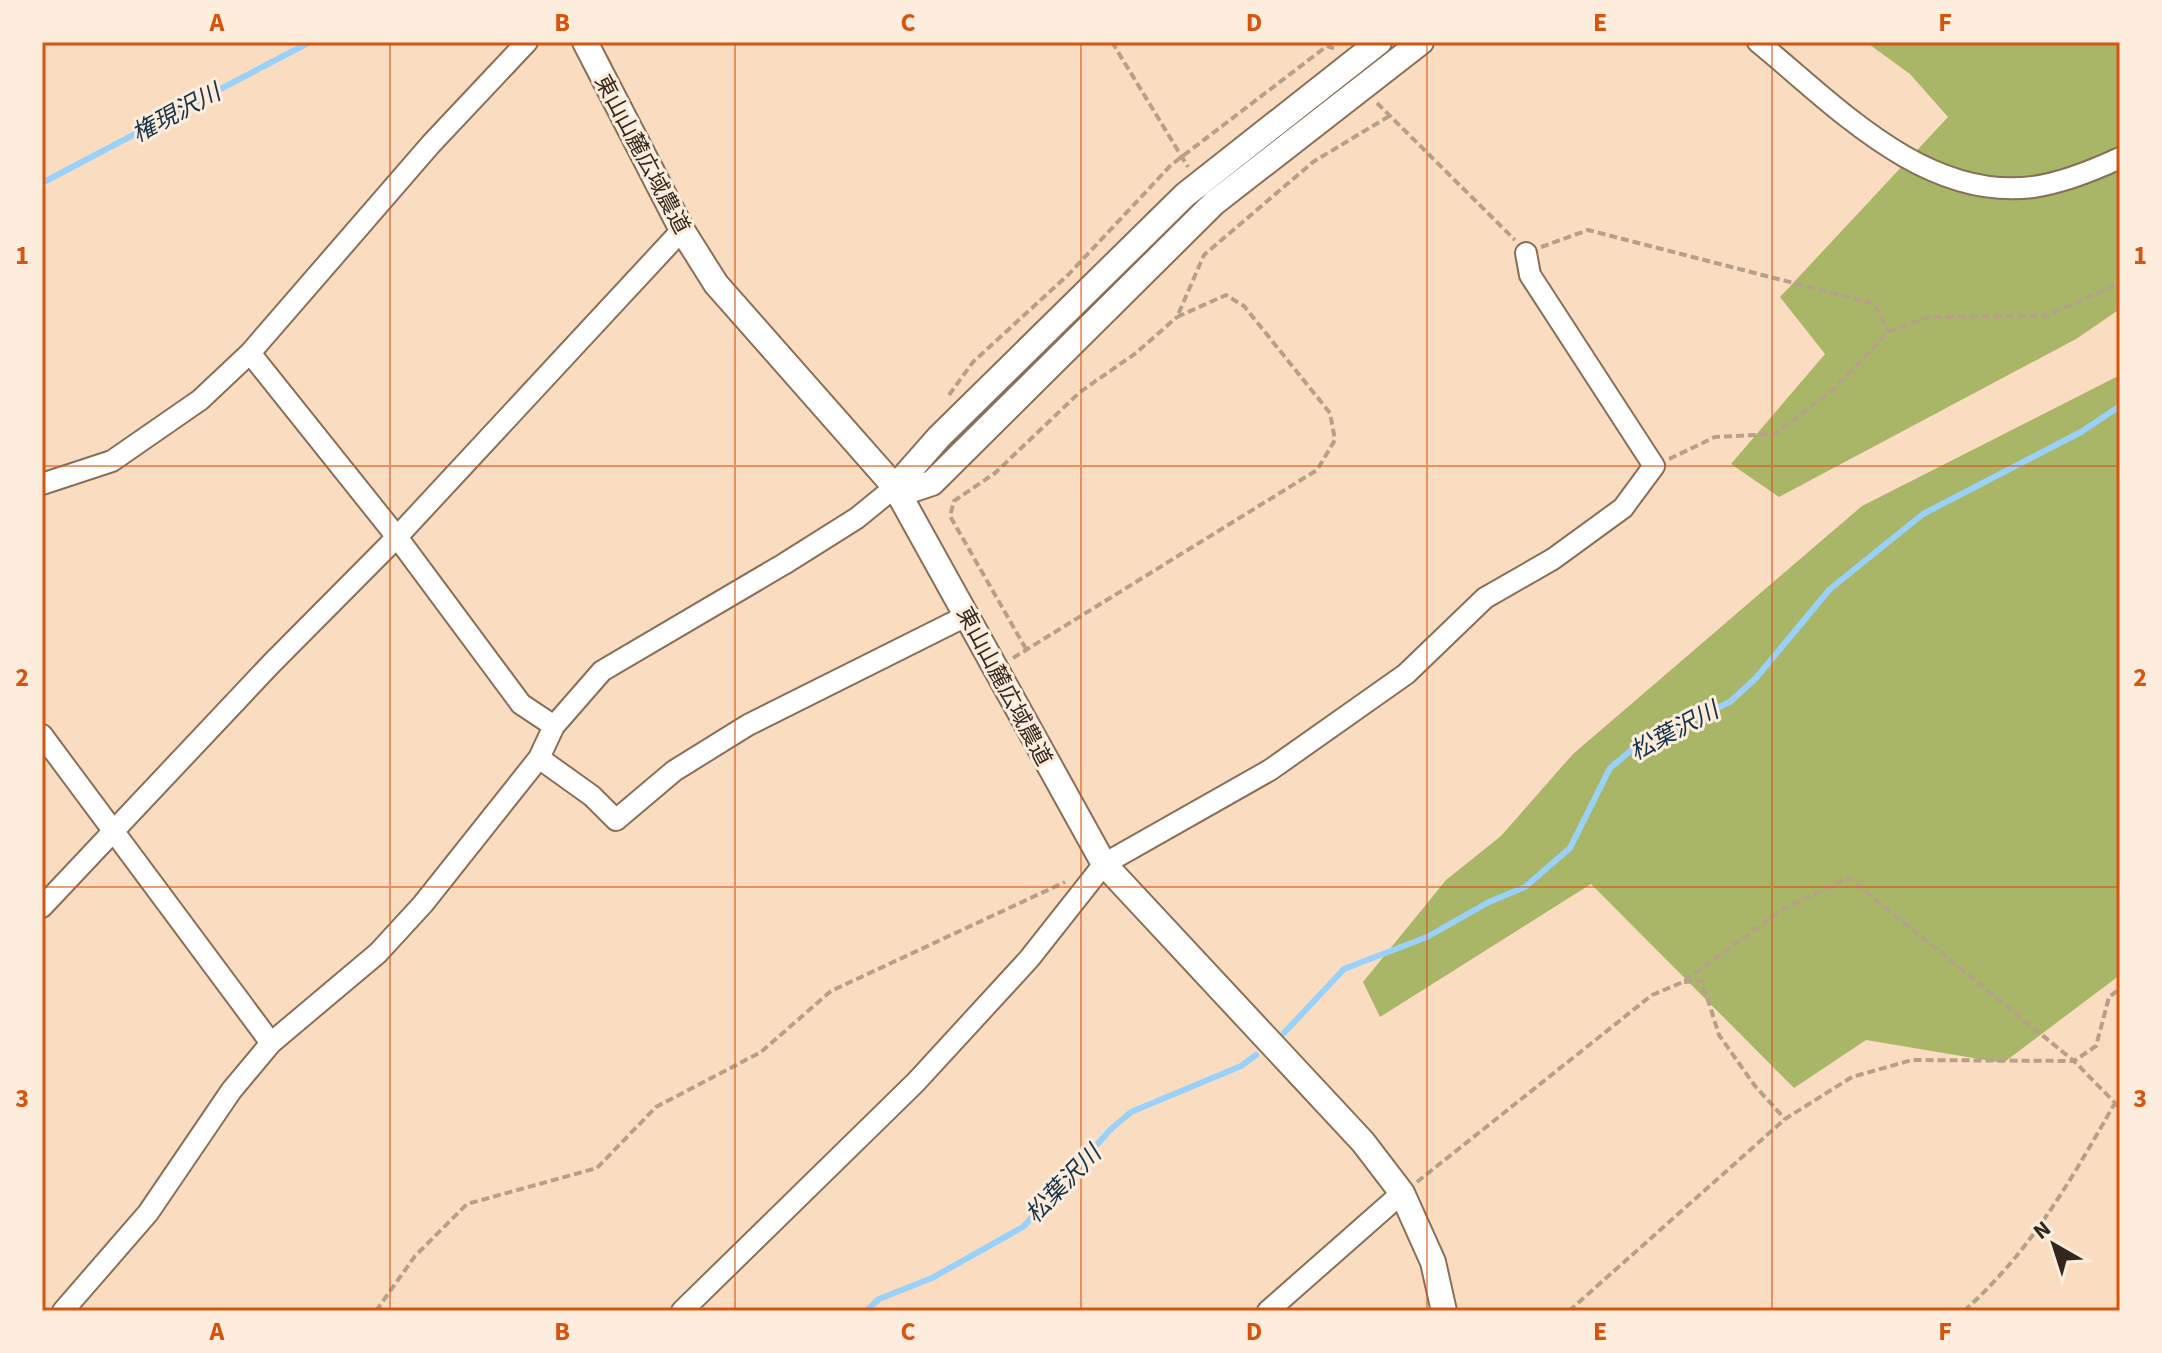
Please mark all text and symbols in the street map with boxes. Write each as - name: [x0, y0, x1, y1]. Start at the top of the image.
- text: A: [209, 4, 226, 41]
- text: B: [554, 4, 570, 41]
- text: C: [900, 4, 916, 41]
- text: D: [1246, 4, 1262, 41]
- text: E: [1593, 4, 1607, 41]
- text: F: [1938, 4, 1952, 41]
- street label: 東山山麓広域農道: [587, 69, 698, 240]
- water label: 権現沢川: [126, 74, 229, 151]
- text: 1: [15, 237, 29, 274]
- text: 1: [2133, 237, 2147, 274]
- street label: 東山山麓広域農道: [949, 601, 1060, 772]
- text: 2: [15, 659, 29, 696]
- text: 2: [2133, 659, 2147, 696]
- water label: 松葉沢川: [1624, 692, 1727, 769]
- text: 3: [15, 1080, 29, 1117]
- text: 3: [2133, 1080, 2147, 1117]
- water label: 松葉沢川: [1017, 1136, 1111, 1231]
- north arrow: [2014, 1205, 2094, 1285]
- text: N: [2026, 1213, 2058, 1247]
- text: A: [209, 1313, 226, 1350]
- text: B: [554, 1313, 570, 1350]
- text: C: [900, 1313, 916, 1350]
- text: D: [1246, 1313, 1262, 1350]
- text: E: [1593, 1313, 1607, 1350]
- text: F: [1938, 1313, 1952, 1350]

